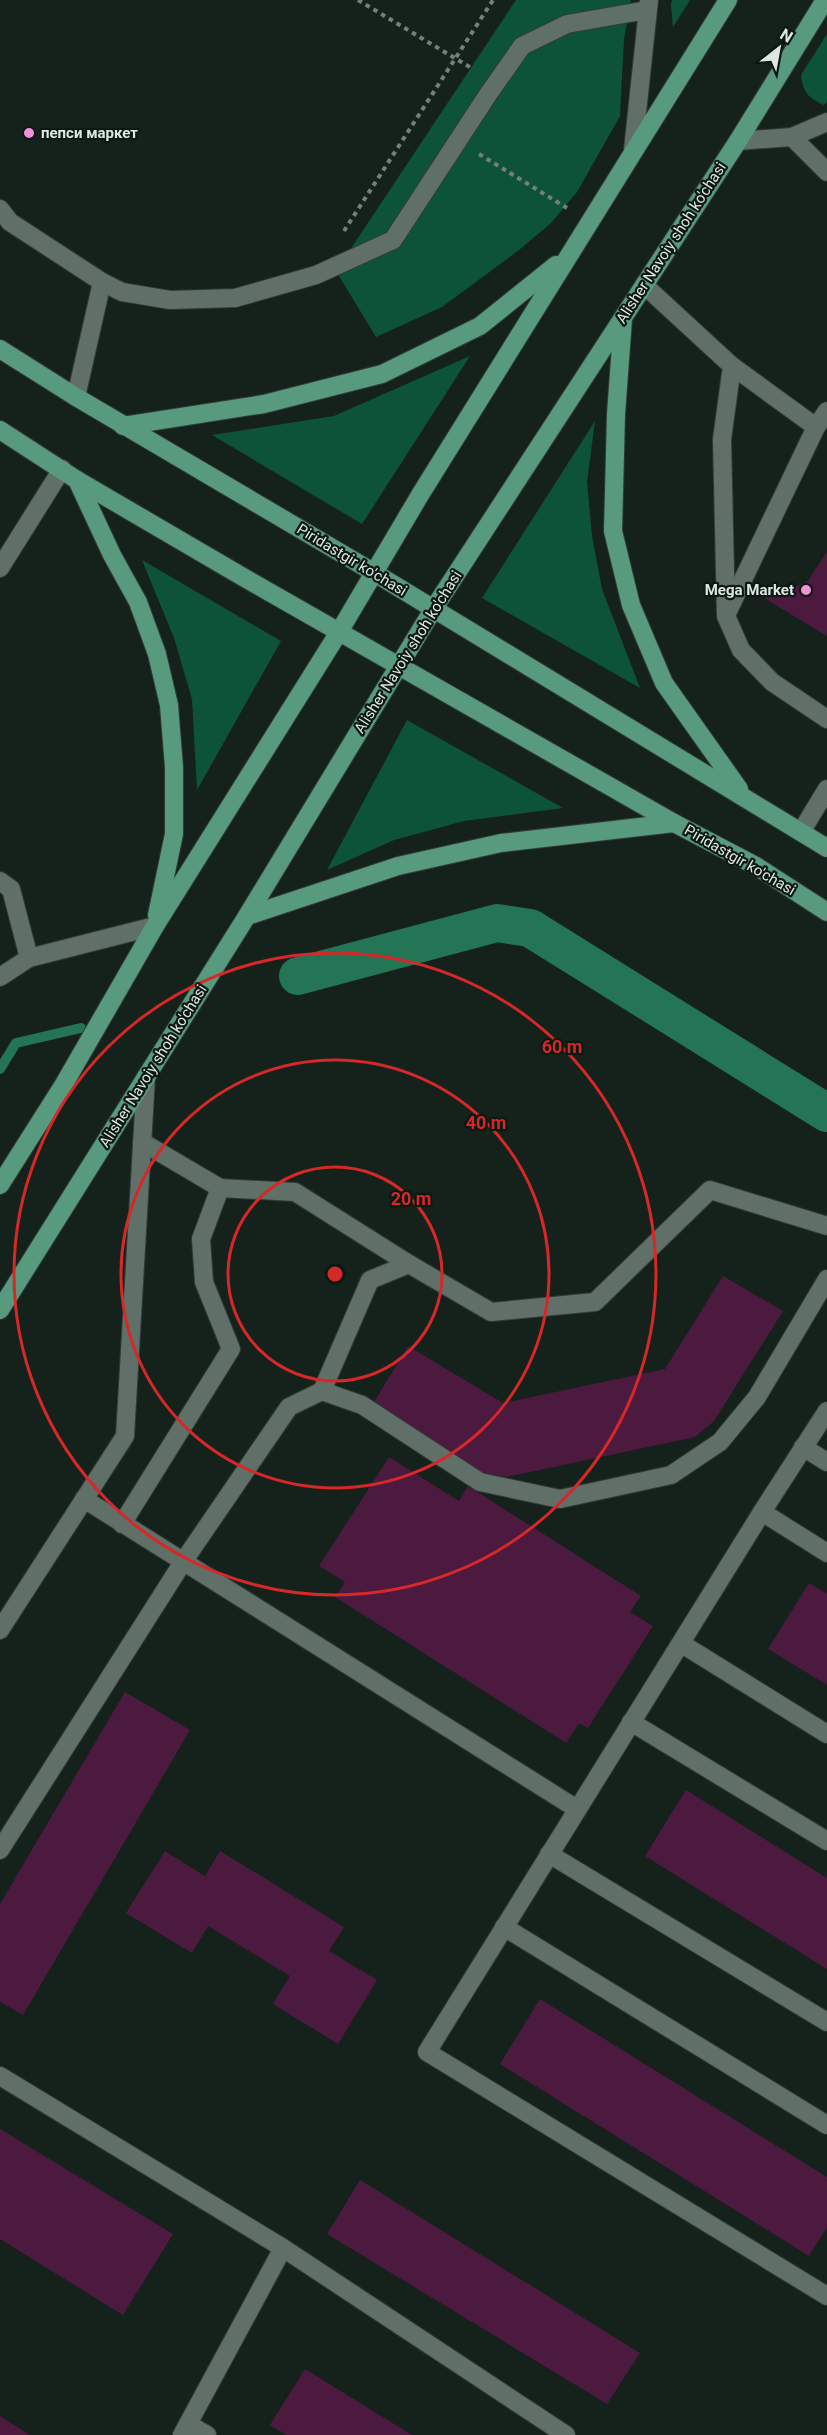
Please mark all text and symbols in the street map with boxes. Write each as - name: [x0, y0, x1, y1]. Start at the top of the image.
- north arrow: [749, 18, 809, 78]
- text: N: [777, 25, 796, 47]
- place label: пепси маркет: [41, 124, 138, 142]
- marker: пепси маркет: [22, 126, 36, 140]
- street label: Alisher Navoiy shoh ko'chasi: [612, 159, 730, 327]
- street label: Piridastgir ko'chasi: [294, 520, 410, 600]
- street label: Alisher Navoiy shoh ko'chasi: [350, 567, 466, 737]
- place label: Mega Market: [705, 581, 794, 599]
- marker: Mega Market: [799, 583, 813, 597]
- street label: Piridastgir ko'chasi: [681, 821, 799, 899]
- street label: Alisher Navoiy shoh ko'chasi: [95, 981, 211, 1151]
- text: 60 m: [542, 1036, 582, 1057]
- text: 40 m: [466, 1112, 506, 1133]
- text: 20 m: [391, 1188, 431, 1209]
- centre of rings: [325, 1264, 345, 1284]

